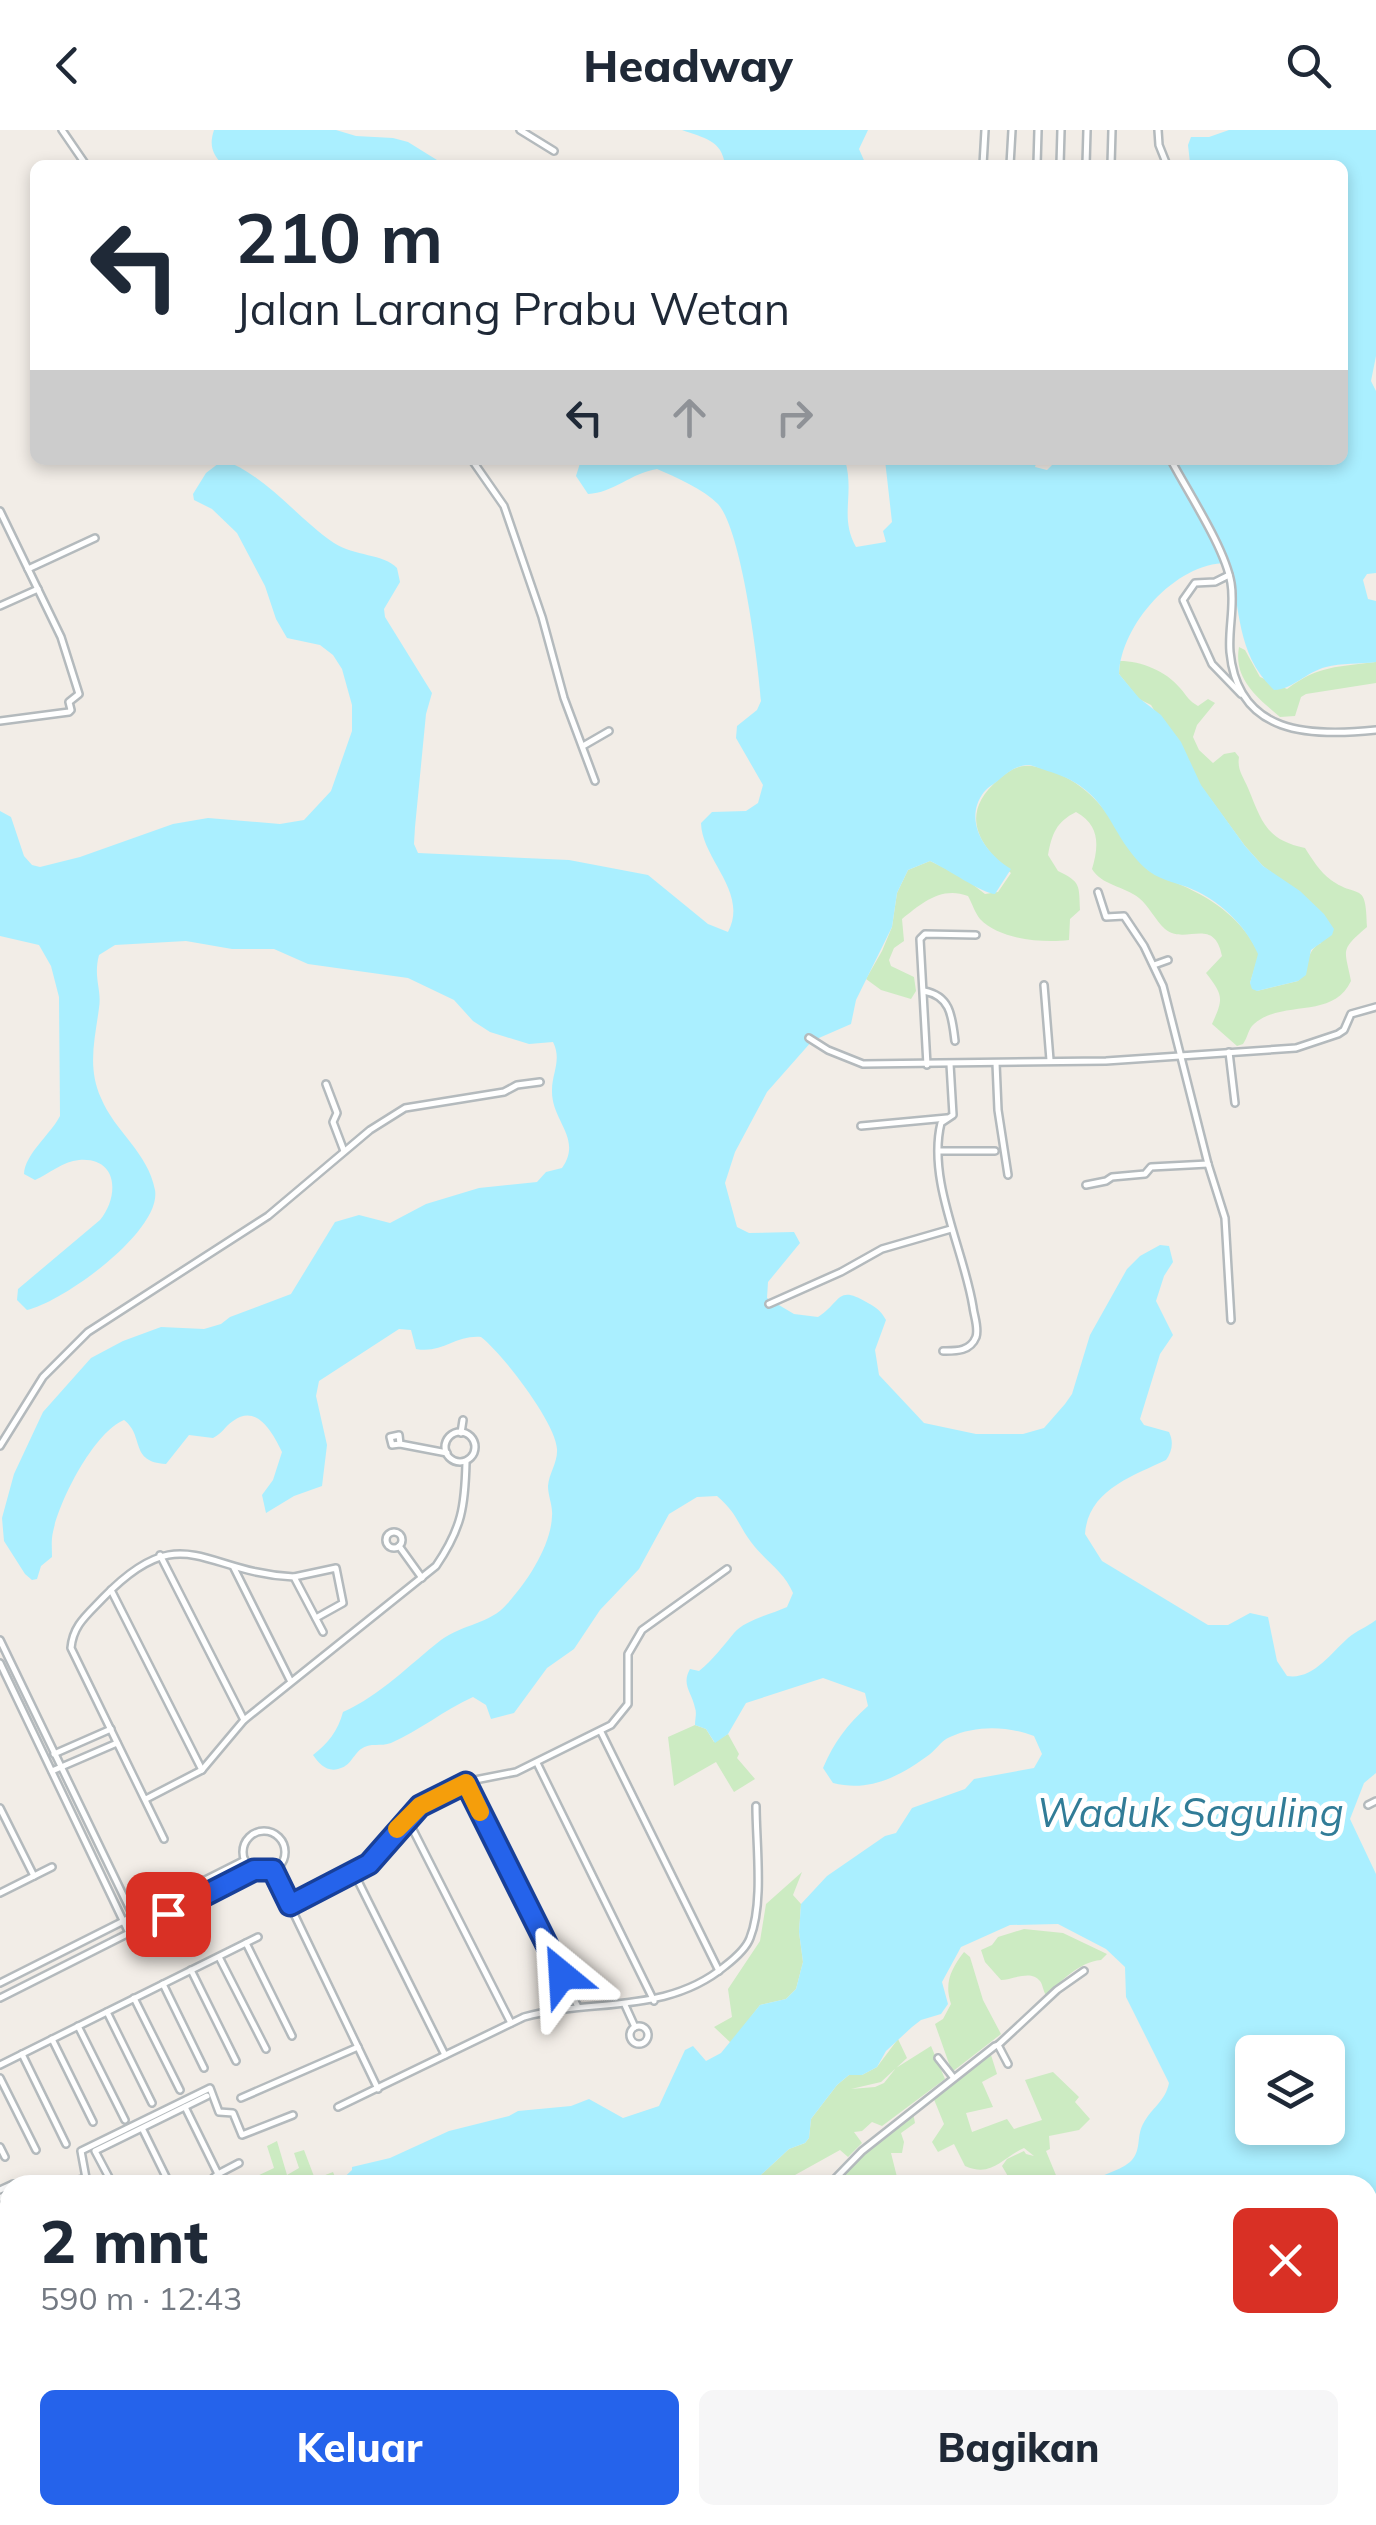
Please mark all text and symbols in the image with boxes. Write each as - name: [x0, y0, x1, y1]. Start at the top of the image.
- text: Headway: [583, 37, 793, 93]
- icon: back: [40, 38, 95, 93]
- icon: search: [1281, 38, 1336, 93]
- text: 210 m: [235, 193, 443, 281]
- icon: left: [70, 200, 200, 330]
- text: Jalan Larang Prabu Wetan: [235, 280, 790, 336]
- icon: left: [557, 390, 612, 445]
- icon: ahead: [662, 390, 717, 445]
- icon: right: [767, 390, 822, 445]
- water label: Waduk Saguling: [1036, 1787, 1344, 1837]
- pin: [126, 1872, 211, 1957]
- icon: arrive: [141, 1887, 196, 1942]
- position arrow: [510, 1923, 614, 2027]
- map controls: [1235, 2035, 1345, 2145]
- button: layers: [1235, 2035, 1345, 2145]
- text: 2 mnt: [40, 2203, 208, 2278]
- button: close: [1233, 2208, 1338, 2313]
- text: 590 m · 12:43: [40, 2278, 242, 2318]
- button: Keluar: [40, 2390, 679, 2505]
- button: Bagikan: [699, 2390, 1338, 2505]

